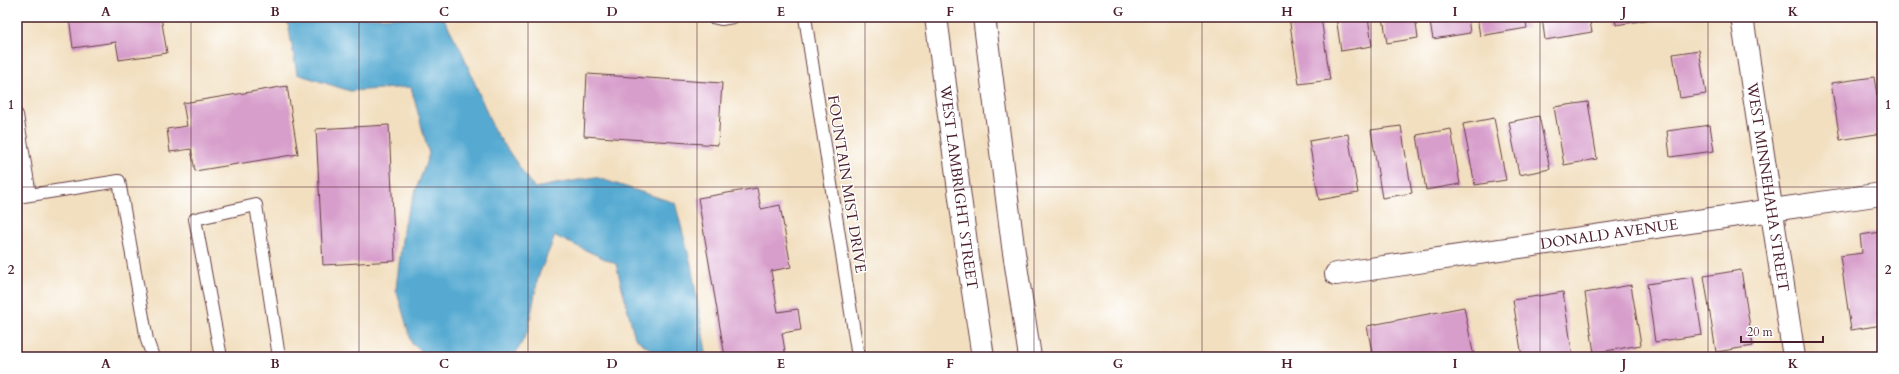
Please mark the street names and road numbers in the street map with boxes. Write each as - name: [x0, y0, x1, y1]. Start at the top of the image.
- street label: WEST MINNEHAHA STREET: [1742, 80, 1794, 293]
- street label: WEST LAMBRIGHT STREET: [935, 83, 983, 291]
- street label: FOUNTAIN MIST DRIVE: [823, 94, 871, 274]
- street label: DONALD AVENUE: [1539, 214, 1679, 254]

